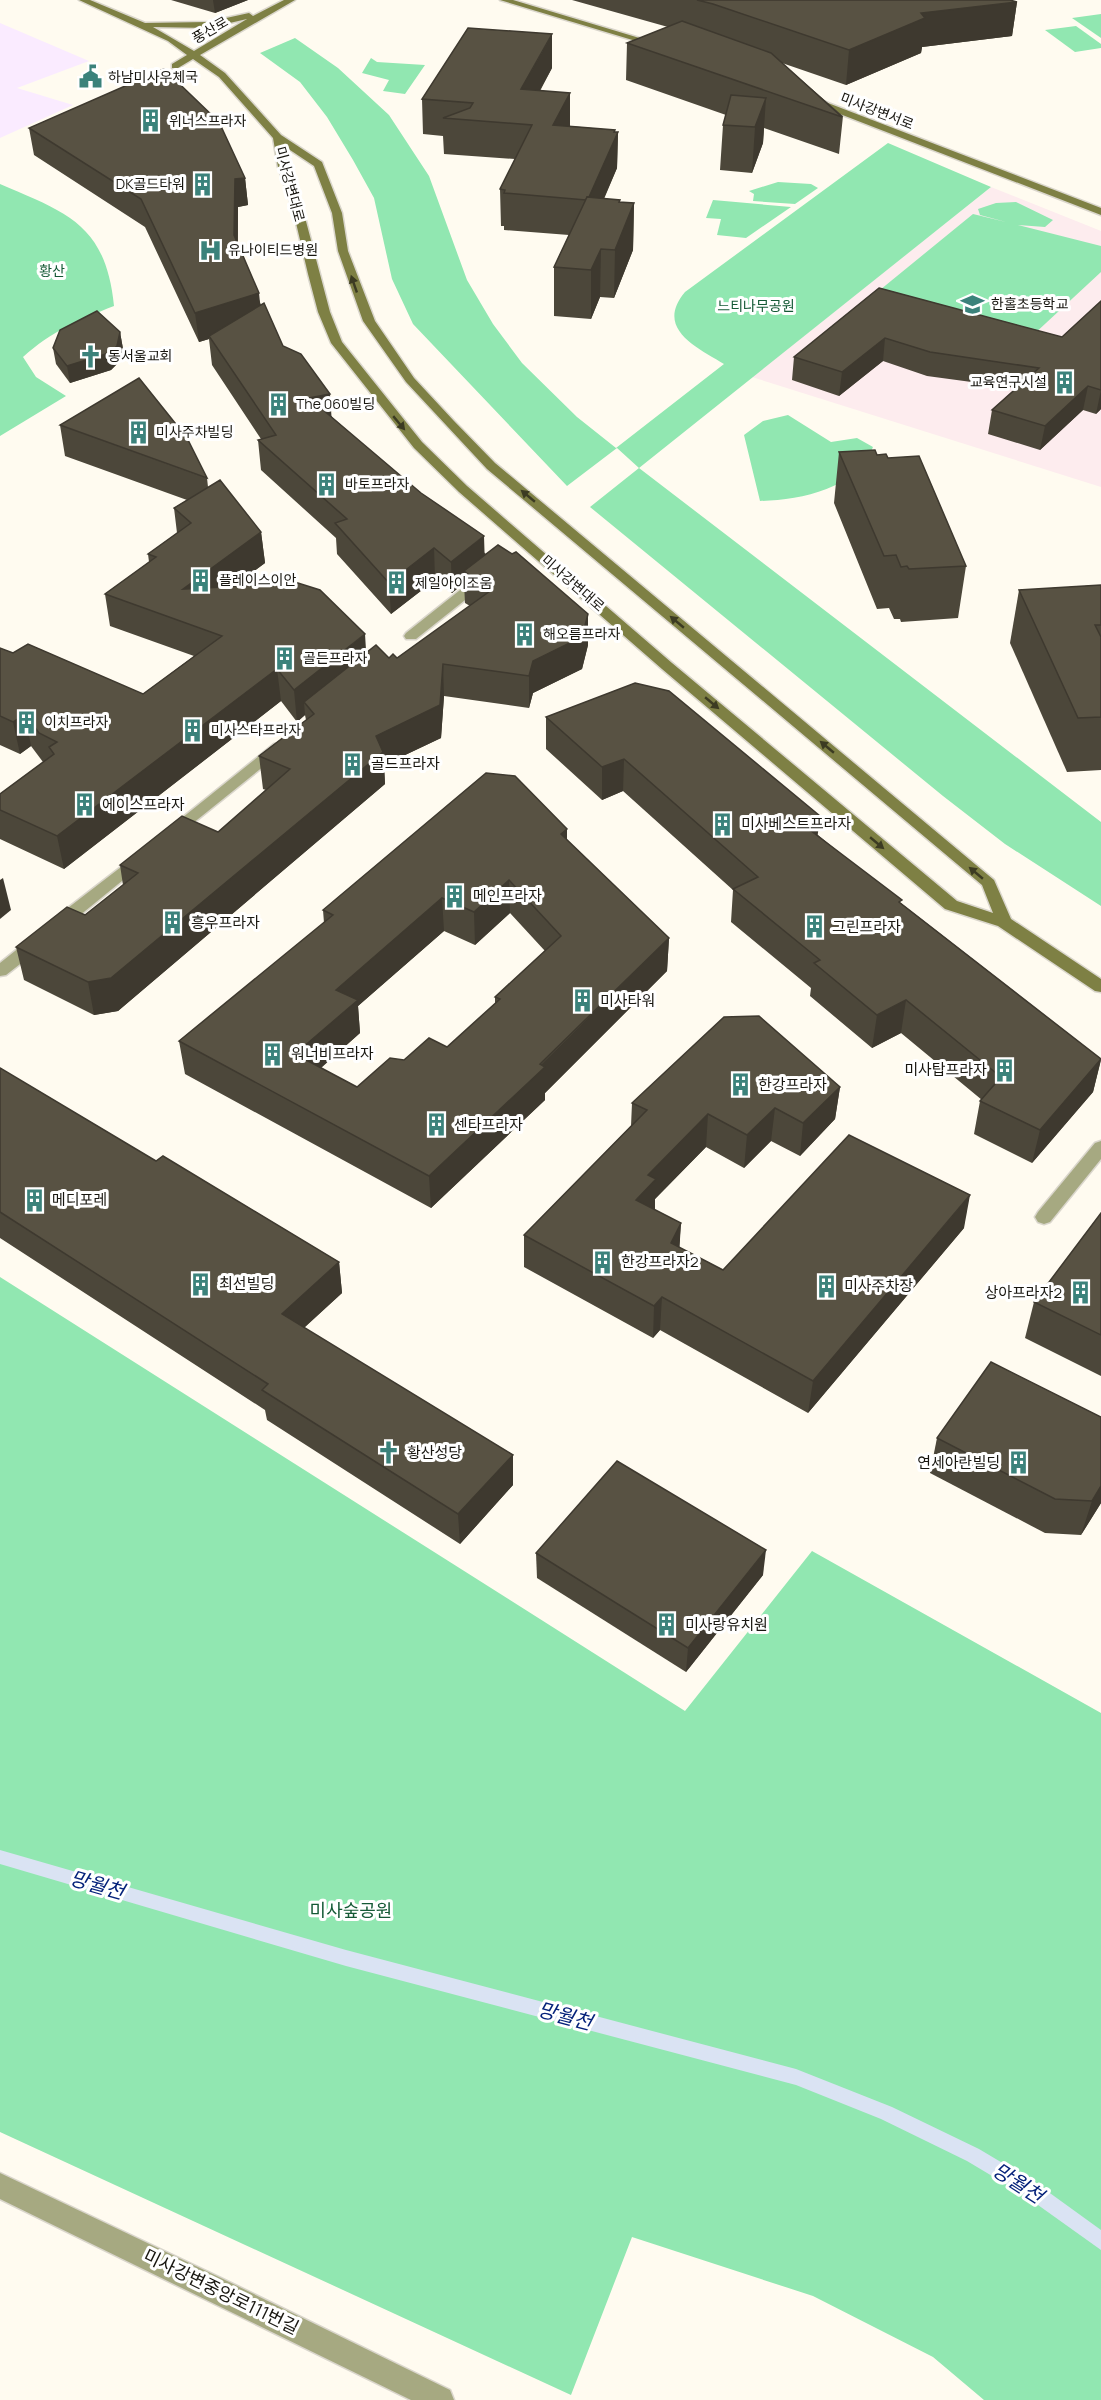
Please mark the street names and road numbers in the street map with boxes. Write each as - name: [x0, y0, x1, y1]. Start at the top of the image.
- street label: 풍산로: [188, 12, 231, 47]
- street label: 미사강변서로: [838, 88, 917, 133]
- street label: 미사강변대로: [271, 144, 310, 224]
- street label: 미사강변대로: [538, 550, 609, 615]
- street label: 미사강변중앙로111번길: [140, 2243, 303, 2339]

